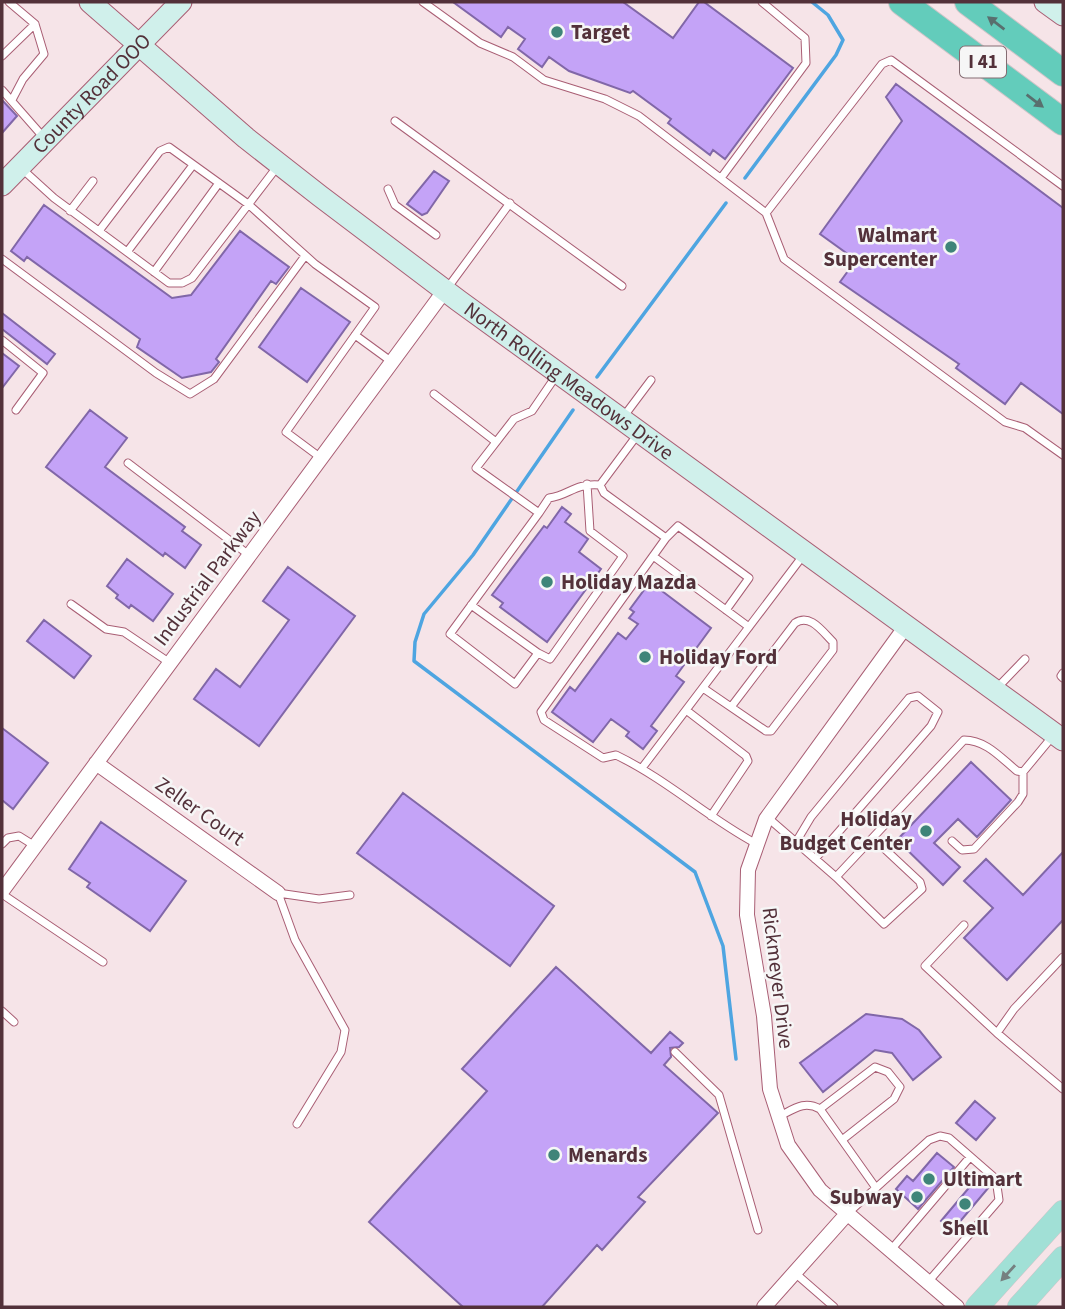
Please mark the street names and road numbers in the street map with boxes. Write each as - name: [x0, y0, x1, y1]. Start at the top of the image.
- street label: County Road OOO: [25, 26, 158, 161]
- road number: I 41: [960, 46, 1006, 78]
- street label: North Rolling Meadows Drive: [458, 294, 680, 467]
- street label: Industrial Parkway: [146, 504, 268, 652]
- street label: Zeller Court: [149, 769, 251, 853]
- street label: Rickmeyer Drive: [754, 906, 802, 1050]

